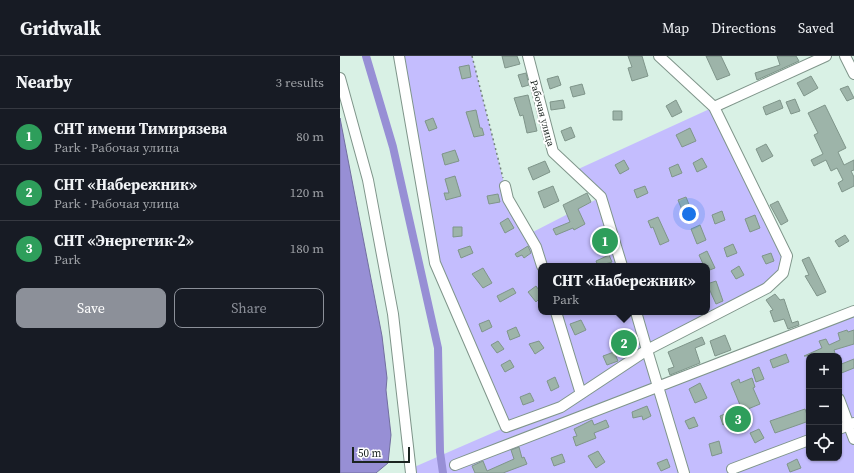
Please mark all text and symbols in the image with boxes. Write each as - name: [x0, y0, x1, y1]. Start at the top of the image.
- text: Gridwalk: [20, 15, 101, 41]
- text: Map: [662, 18, 689, 38]
- text: Directions: [711, 18, 776, 38]
- text: Saved: [798, 18, 834, 38]
- text: Nearby: [16, 70, 72, 94]
- text: 3 results: [276, 74, 324, 91]
- street label: Рабочая улица: [527, 78, 558, 149]
- text: СНТ имени Тимирязева: [54, 118, 227, 139]
- text: 1: [25, 128, 33, 145]
- text: 80 m: [296, 128, 324, 145]
- text: Park · Рабочая улица: [54, 139, 179, 156]
- text: СНТ «Набережник»: [54, 174, 197, 195]
- text: 2: [25, 184, 33, 201]
- text: 120 m: [290, 184, 324, 201]
- text: Park · Рабочая улица: [54, 195, 179, 212]
- your location: [679, 204, 699, 224]
- pin: 1: [592, 226, 618, 256]
- text: СНТ «Энергетик-2»: [54, 230, 194, 251]
- text: 3: [25, 240, 33, 257]
- text: 180 m: [290, 240, 324, 257]
- text: Park: [54, 251, 81, 268]
- popup: [538, 263, 710, 315]
- text: СНТ «Набережник»: [552, 270, 696, 291]
- button: Save: [16, 288, 166, 328]
- button: Share: [174, 288, 324, 328]
- text: Park: [552, 291, 579, 308]
- pin: 2: [611, 328, 637, 358]
- map controls: [806, 353, 842, 461]
- button: +: [806, 353, 842, 389]
- button: −: [806, 389, 842, 425]
- pin: 3: [725, 404, 751, 434]
- button: locate: [806, 425, 842, 461]
- scale bar: [352, 445, 410, 464]
- text: 50 m: [358, 446, 381, 461]

